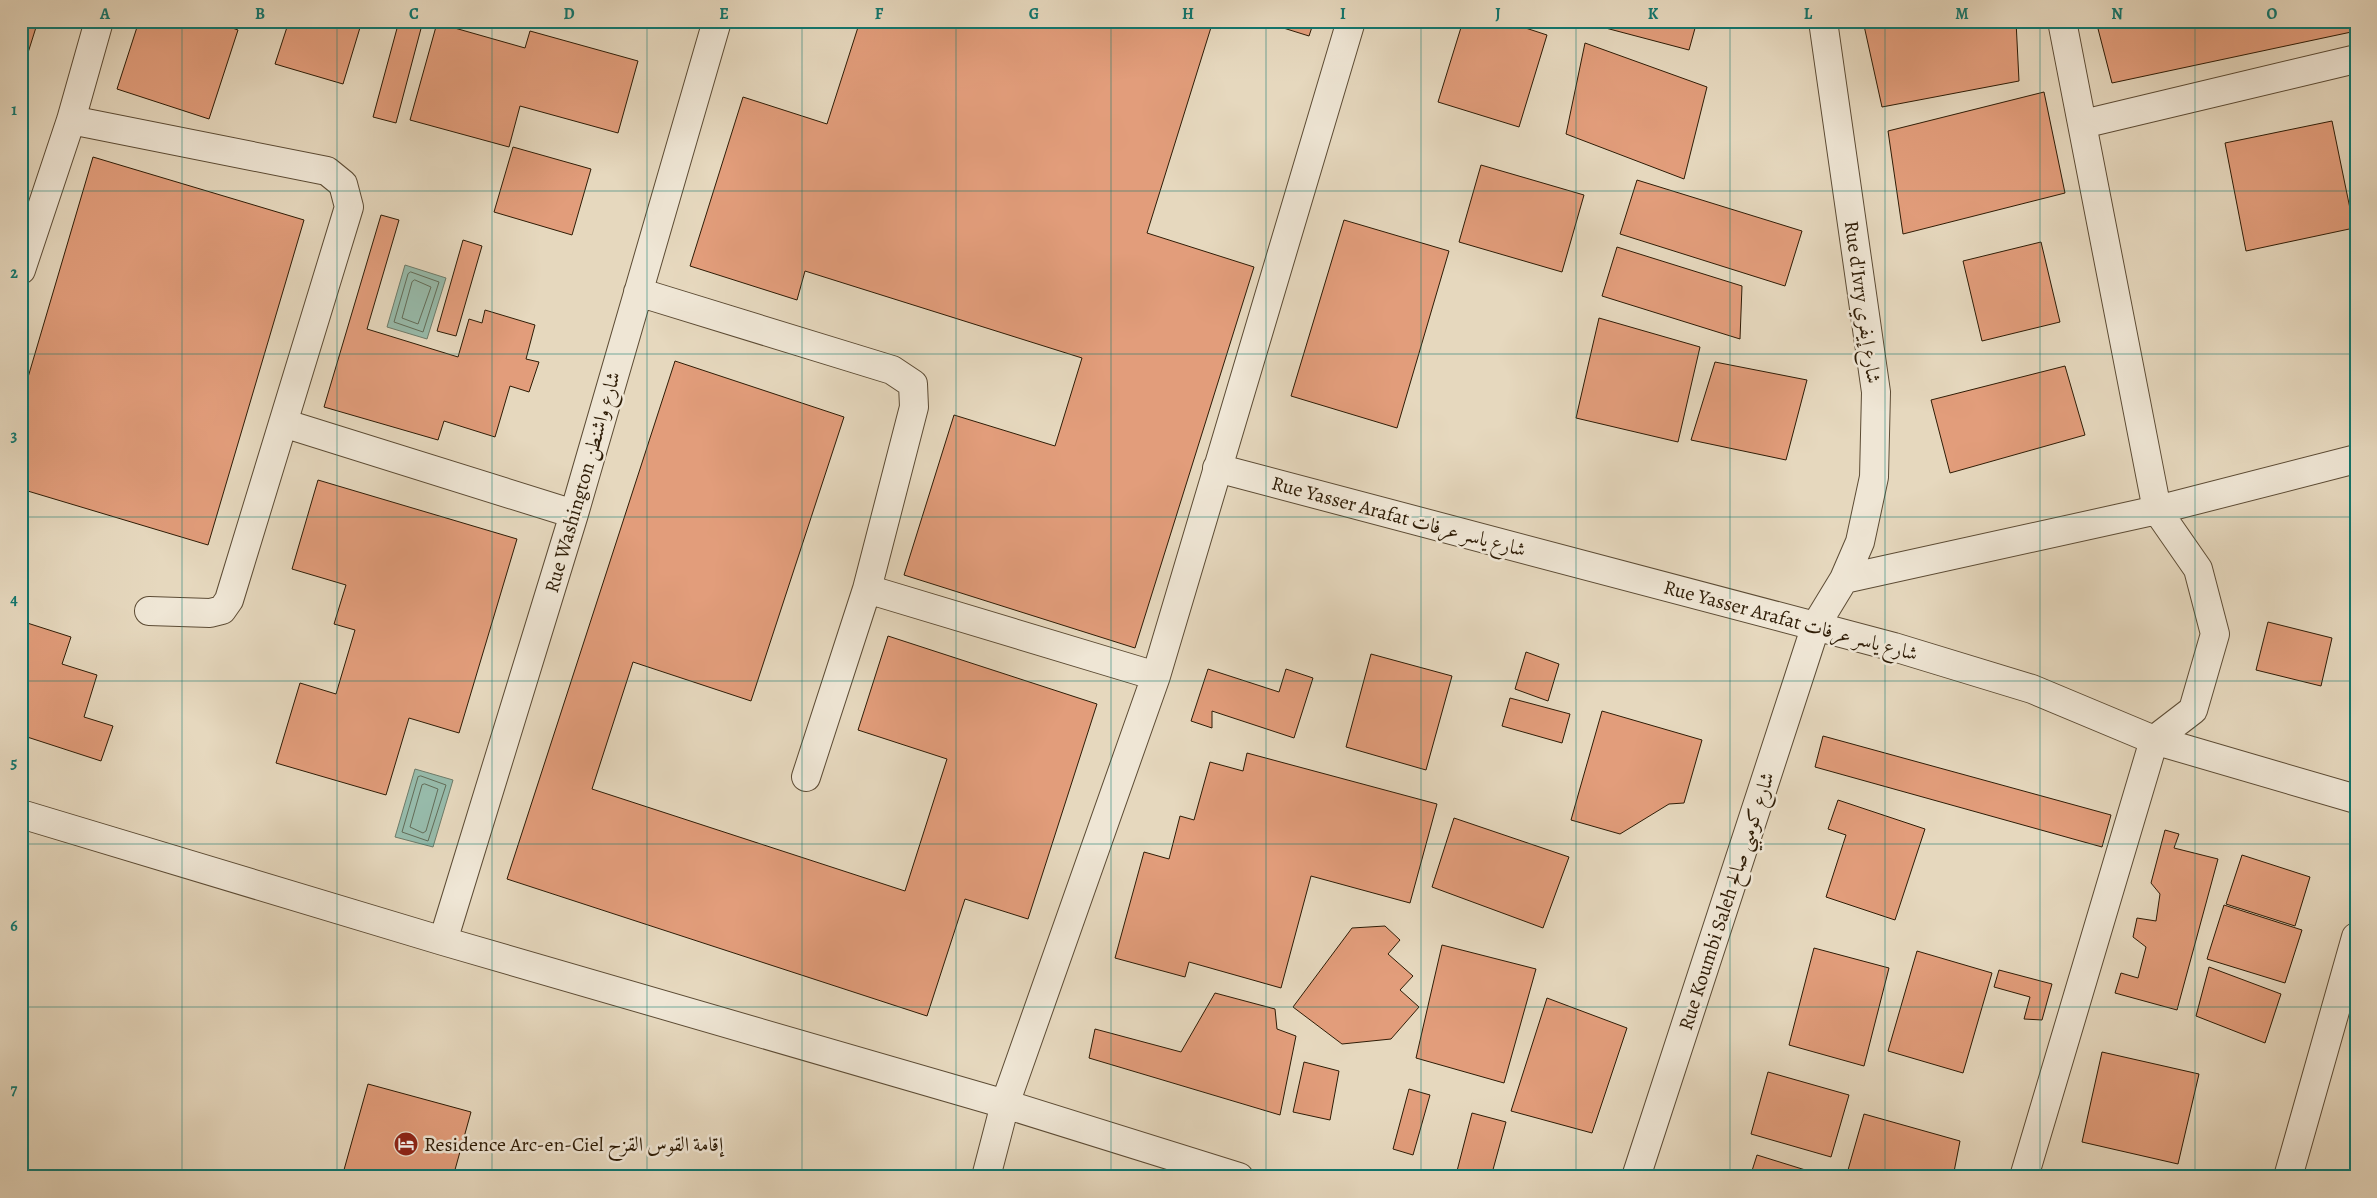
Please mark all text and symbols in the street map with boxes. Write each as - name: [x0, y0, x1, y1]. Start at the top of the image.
- text: A: [99, 3, 111, 25]
- text: B: [255, 3, 265, 25]
- text: C: [409, 3, 419, 25]
- text: D: [563, 3, 575, 25]
- text: E: [719, 3, 729, 25]
- text: F: [875, 3, 884, 25]
- text: G: [1029, 3, 1039, 25]
- text: H: [1182, 3, 1194, 25]
- text: I: [1340, 3, 1346, 25]
- text: J: [1495, 3, 1501, 25]
- text: K: [1648, 3, 1659, 25]
- text: L: [1804, 3, 1813, 25]
- text: M: [1955, 3, 1969, 25]
- text: N: [2111, 3, 2123, 25]
- text: O: [2267, 3, 2278, 25]
- text: 1: [11, 99, 17, 121]
- street label: Rue d'Ivry شارع إيفري: [1834, 219, 1887, 386]
- text: 2: [10, 262, 18, 284]
- street label: Rue Washington شارع واشنطن: [538, 368, 631, 597]
- text: 3: [11, 425, 18, 447]
- street label: Rue Yasser Arafat شارع ياسر عرفات: [1268, 470, 1529, 567]
- street label: Rue Yasser Arafat شارع ياسر عرفات: [1660, 574, 1921, 671]
- text: 4: [10, 589, 18, 611]
- text: 5: [11, 752, 18, 774]
- street label: Rue Koumbi Saleh شارع كومبي صالح: [1672, 769, 1786, 1035]
- text: 6: [10, 915, 18, 937]
- text: 7: [11, 1079, 18, 1101]
- hotel icon: Residence Arc-en-Ciel إقامة القوس القزح: [393, 1131, 419, 1157]
- place label: Residence Arc-en-Ciel إقامة القوس القزح: [424, 1131, 725, 1162]

